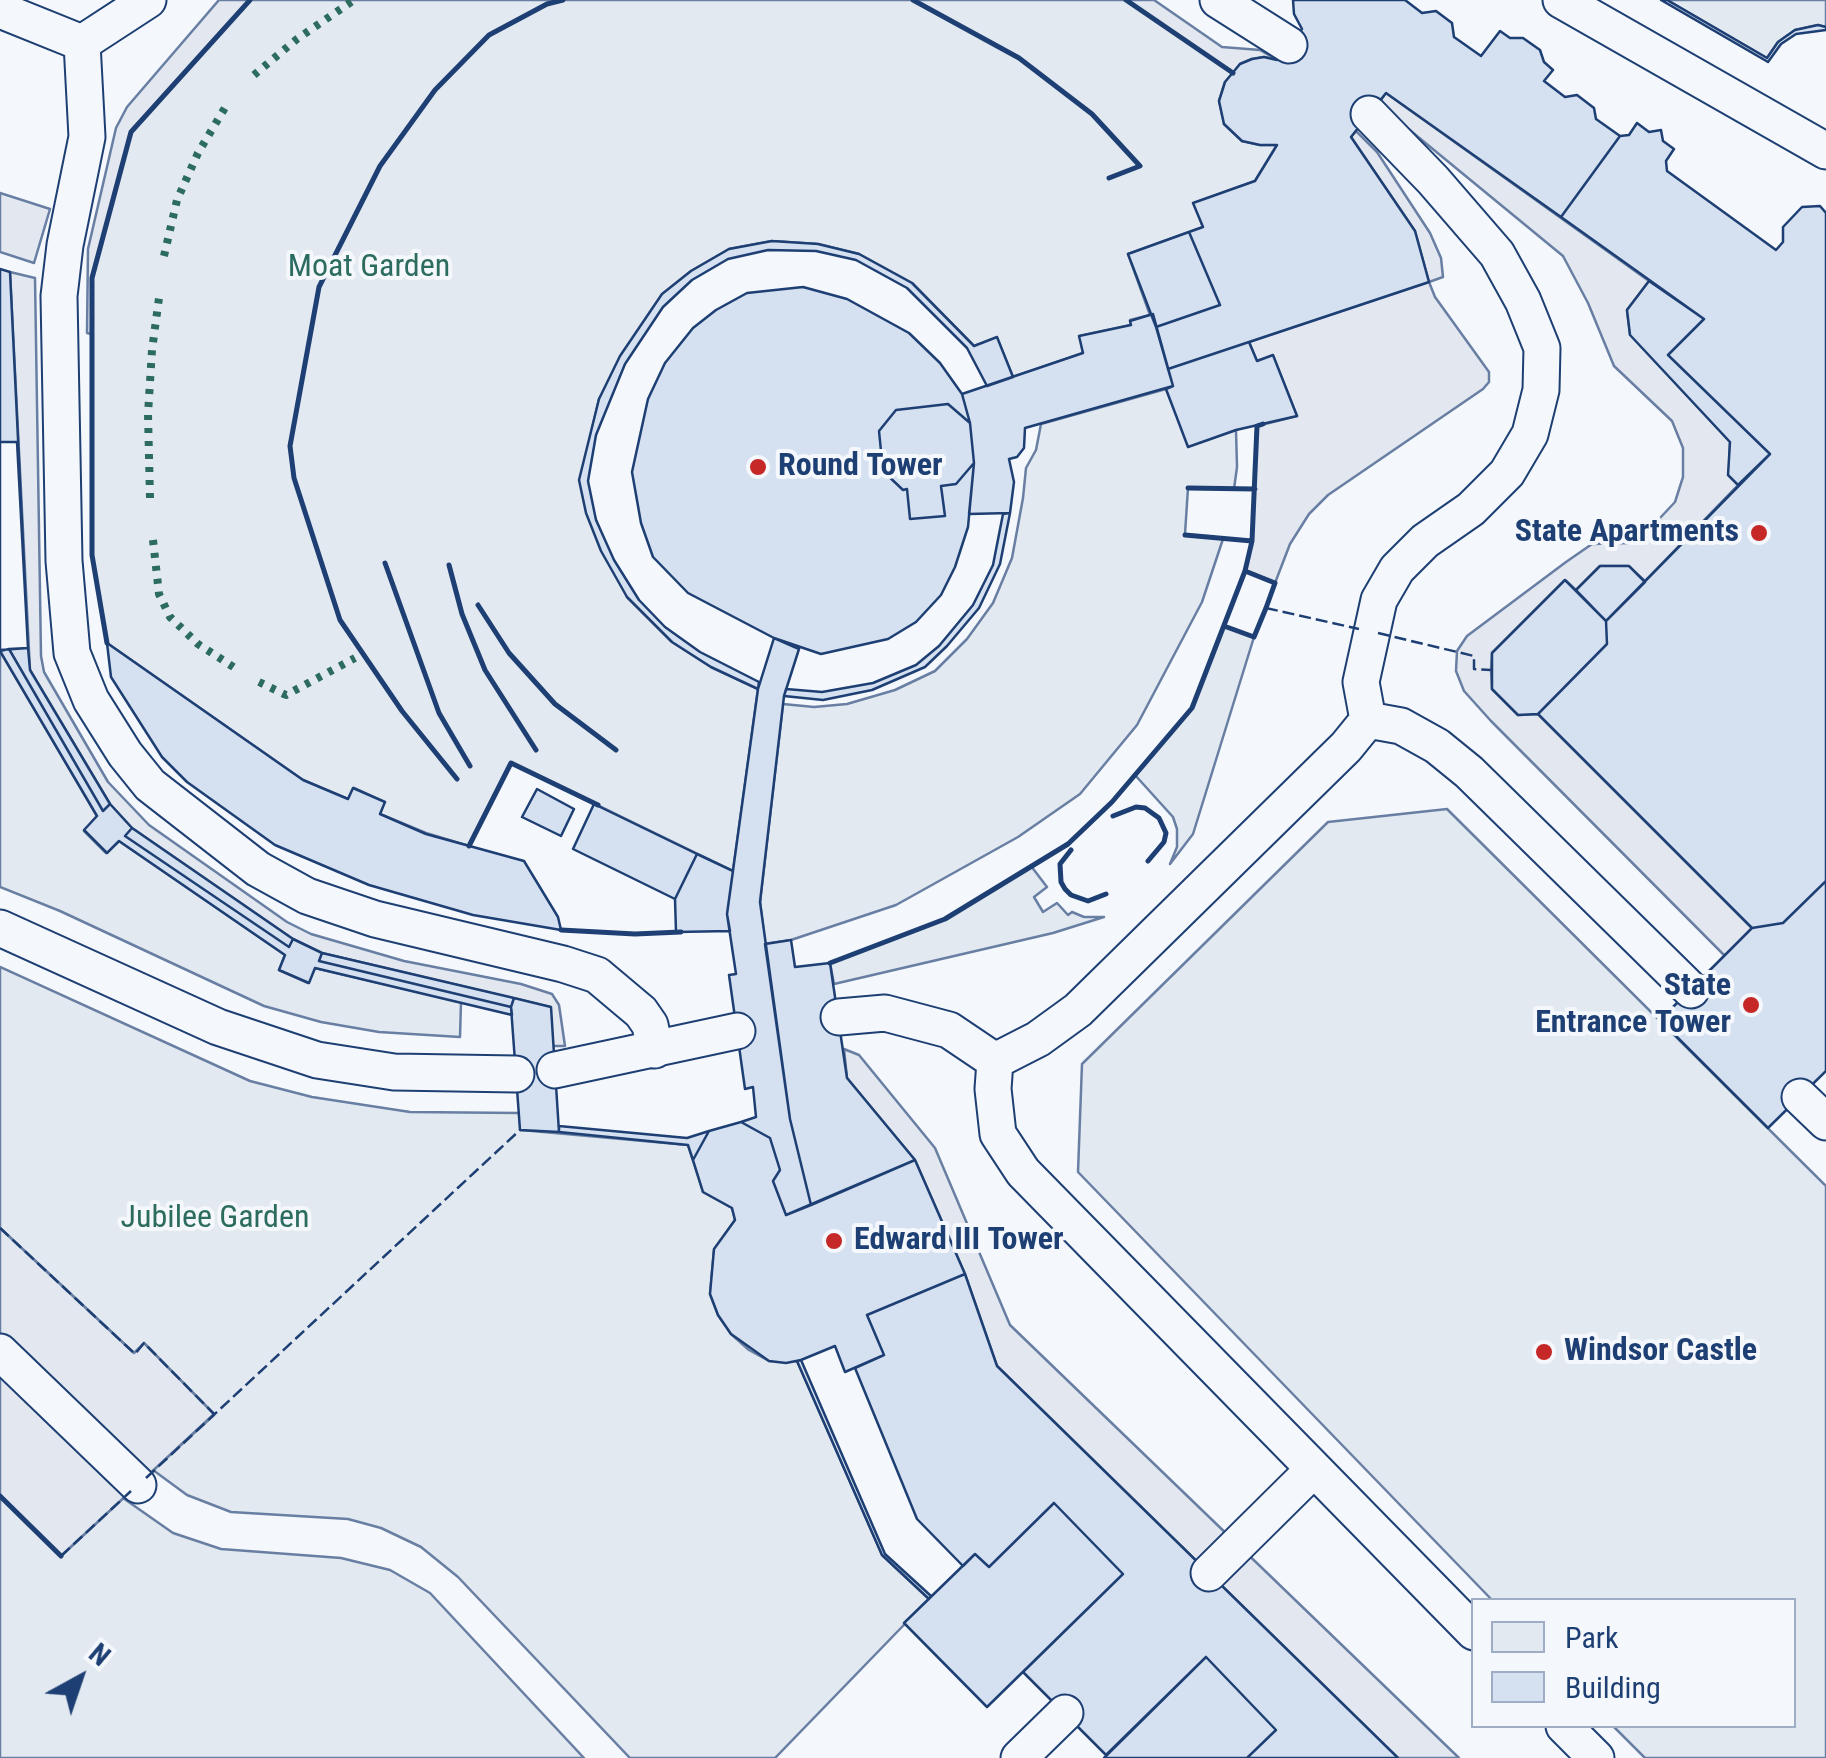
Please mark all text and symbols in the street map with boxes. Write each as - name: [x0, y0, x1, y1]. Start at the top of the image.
- park label: Moat Garden: [288, 249, 450, 287]
- place label: Round Tower: [778, 448, 943, 486]
- marker: Round Tower: [747, 456, 769, 478]
- place label: State Apartments: [1515, 514, 1739, 552]
- marker: State Apartments: [1748, 522, 1770, 544]
- place label: State Entrance Tower: [1535, 968, 1731, 1043]
- marker: State Entrance Tower: [1740, 994, 1762, 1016]
- park label: Jubilee Garden: [121, 1200, 309, 1238]
- place label: Edward III Tower: [854, 1222, 1064, 1260]
- marker: Edward III Tower: [823, 1230, 845, 1252]
- place label: Windsor Castle: [1564, 1333, 1757, 1371]
- marker: Windsor Castle: [1533, 1341, 1555, 1363]
- legend: [1471, 1598, 1796, 1728]
- text: Park: [1565, 1620, 1619, 1655]
- north arrow: [30, 1628, 130, 1728]
- text: N: [82, 1636, 117, 1673]
- text: Building: [1565, 1670, 1661, 1705]

